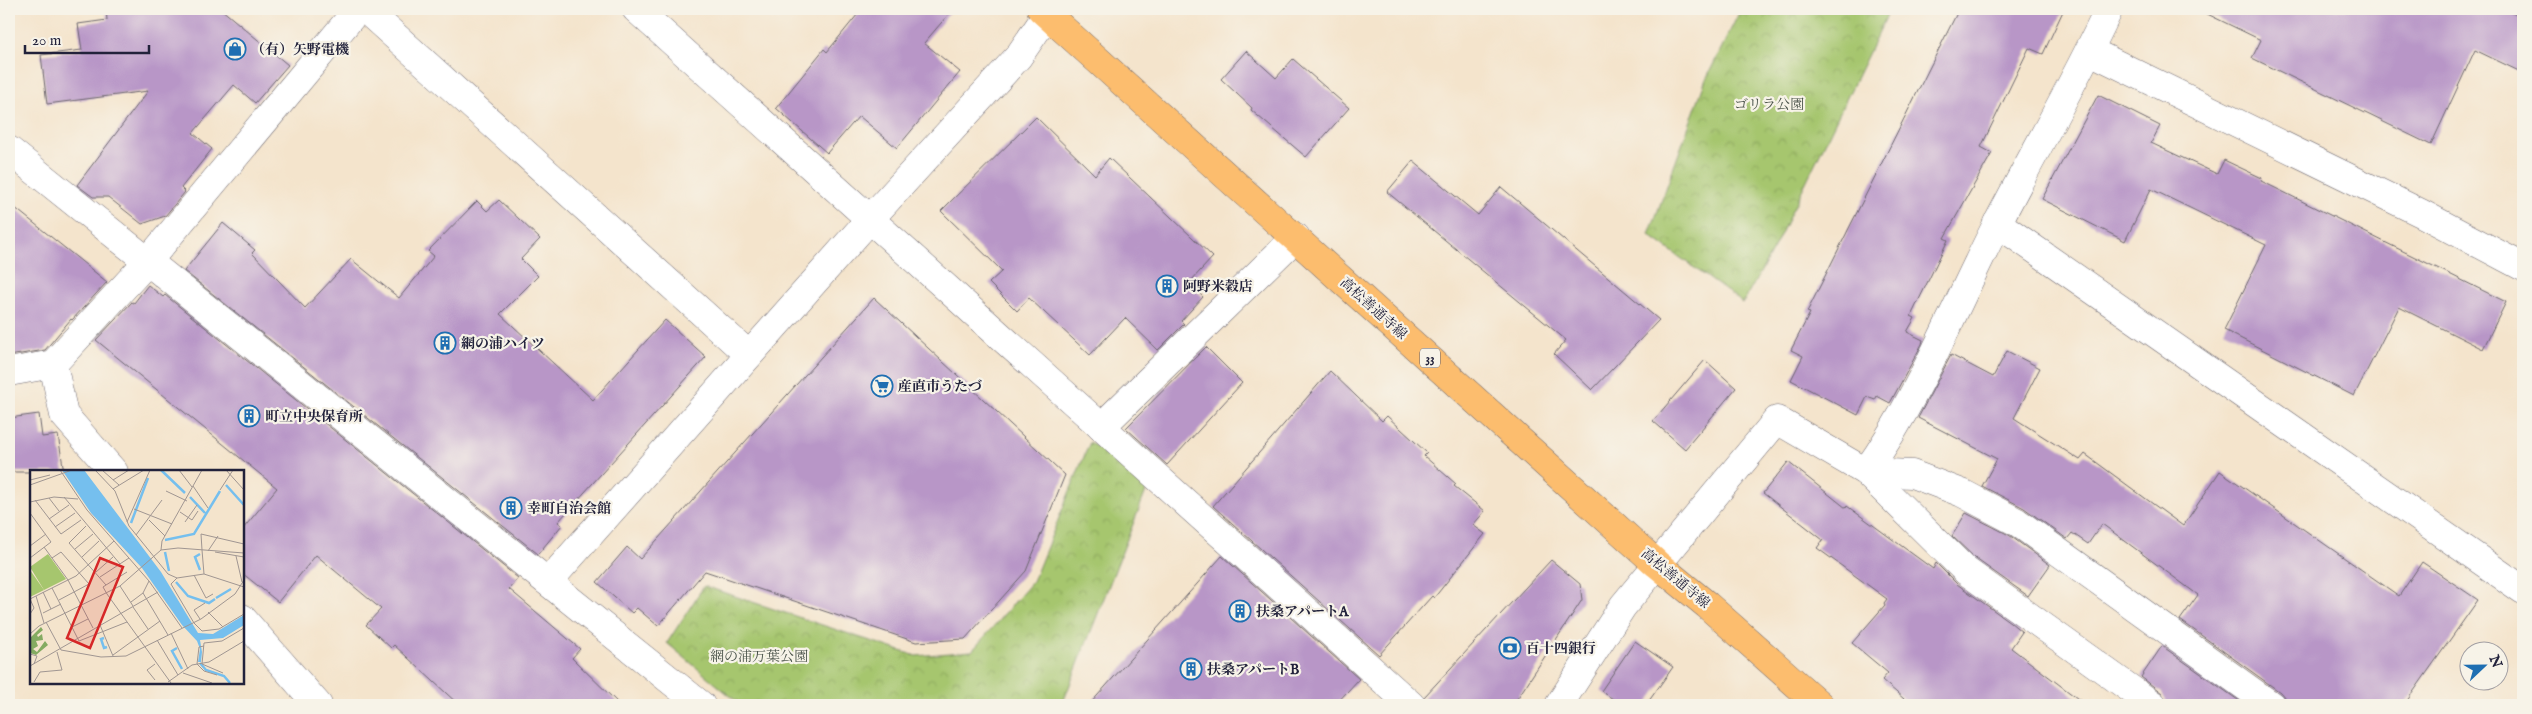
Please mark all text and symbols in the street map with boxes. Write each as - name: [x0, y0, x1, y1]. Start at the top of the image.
- scale bar: [25, 22, 149, 54]
- text: 20 m: [32, 31, 62, 50]
- shop icon: （有）矢野電機: [223, 37, 247, 61]
- place label: （有）矢野電機: [251, 41, 349, 59]
- park label: ゴリラ公園: [1734, 96, 1804, 114]
- building icon: 阿野米穀店: [1155, 274, 1179, 298]
- street label: 高松善通寺線: [1336, 274, 1411, 344]
- place label: 阿野米穀店: [1183, 278, 1253, 296]
- building icon: 網の浦ハイツ: [433, 331, 457, 355]
- place label: 網の浦ハイツ: [461, 335, 545, 353]
- road number: 33: [1420, 348, 1440, 368]
- supermarket icon: 産直市うたづ: [870, 374, 894, 398]
- place label: 産直市うたづ: [898, 378, 982, 396]
- building icon: 町立中央保育所: [237, 404, 261, 428]
- place label: 町立中央保育所: [265, 408, 363, 426]
- inset map: [30, 470, 244, 684]
- building icon: 幸町自治会館: [499, 496, 523, 520]
- place label: 幸町自治会館: [527, 500, 611, 518]
- street label: 高松善通寺線: [1637, 545, 1713, 613]
- building icon: 扶桑アパートA: [1228, 599, 1252, 623]
- place label: 扶桑アパートA: [1256, 603, 1350, 621]
- bank icon: 百十四銀行: [1498, 636, 1522, 660]
- place label: 百十四銀行: [1526, 640, 1596, 658]
- north arrow: [2460, 642, 2510, 692]
- park label: 網の浦万葉公園: [710, 648, 808, 666]
- text: N: [2484, 652, 2506, 670]
- building icon: 扶桑アパートB: [1179, 657, 1203, 681]
- place label: 扶桑アパートB: [1207, 661, 1299, 679]

